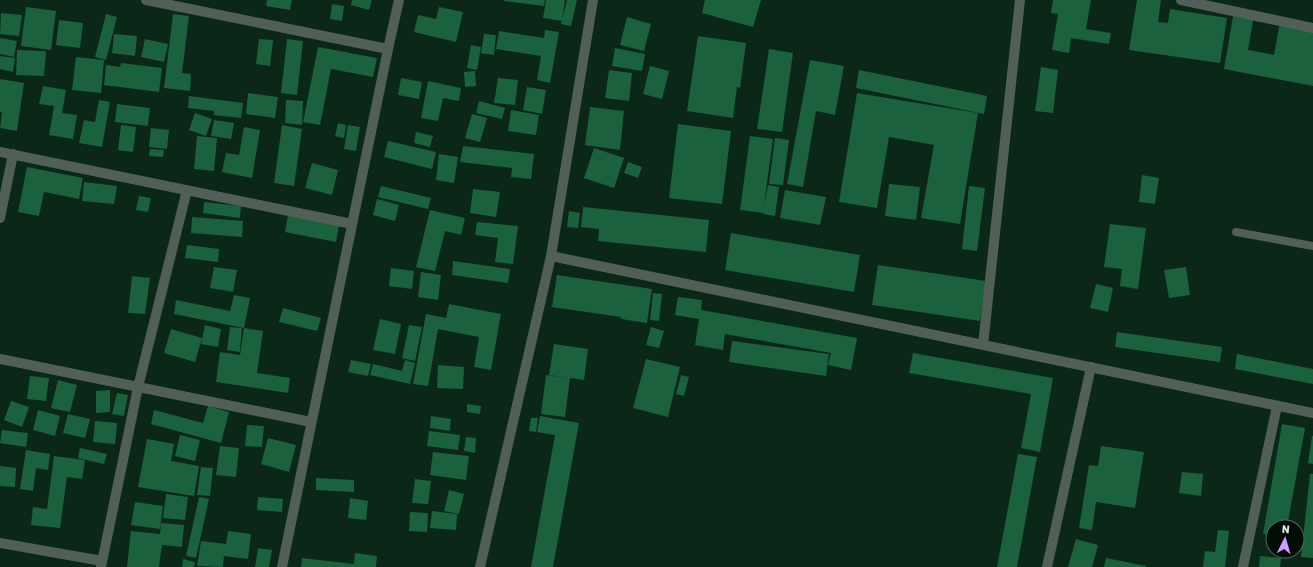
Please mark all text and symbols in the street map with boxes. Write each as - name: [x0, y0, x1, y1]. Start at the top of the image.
- north arrow: [1265, 519, 1305, 559]
- text: N: [1281, 523, 1290, 536]

